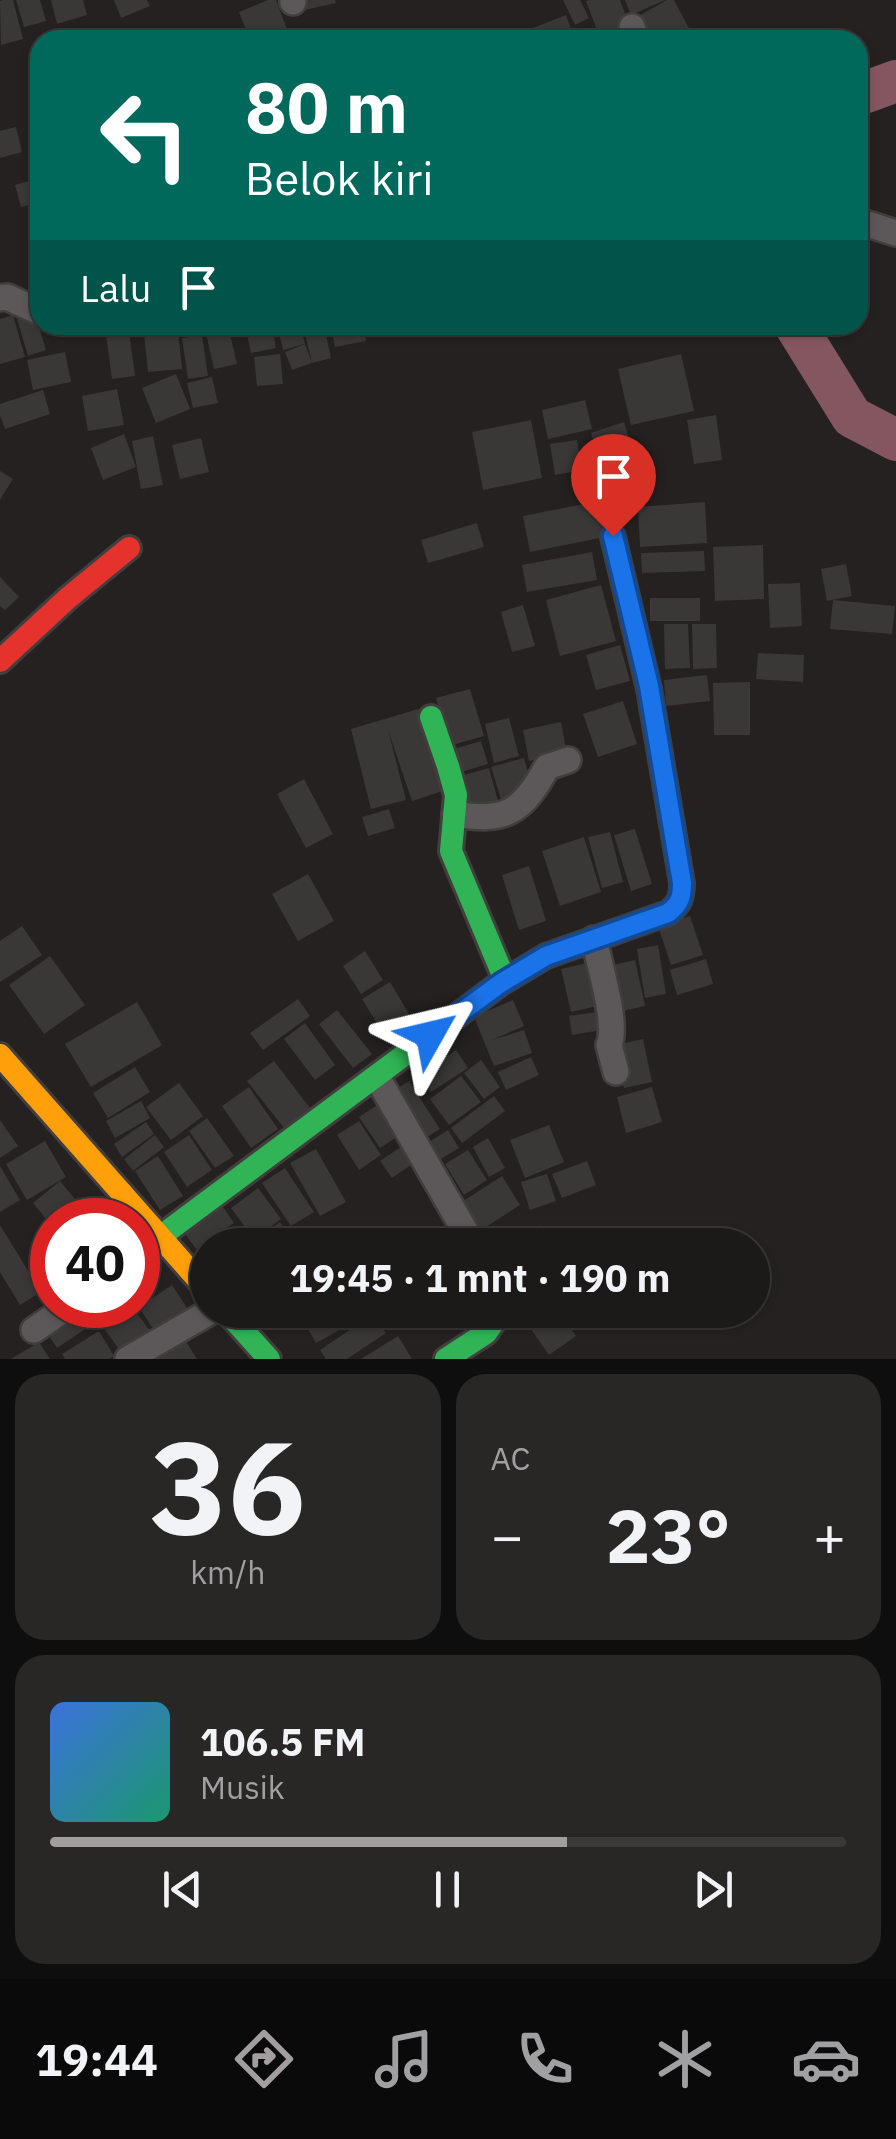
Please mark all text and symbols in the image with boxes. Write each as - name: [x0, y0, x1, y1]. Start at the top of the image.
- text: 80 m: [245, 61, 408, 152]
- icon: left: [80, 70, 210, 200]
- text: Belok kiri: [245, 149, 434, 207]
- icon: arrive: [171, 260, 226, 315]
- text: Lalu: [80, 263, 151, 312]
- pin: [571, 434, 656, 537]
- icon: arrive: [586, 449, 641, 504]
- position arrow: [378, 983, 482, 1087]
- speed limit sign: 40: [30, 1198, 160, 1328]
- text: 19:45 · 1 mnt · 190 m: [289, 1253, 671, 1302]
- text: 36: [150, 1401, 306, 1570]
- text: AC: [491, 1437, 530, 1479]
- text: 23°: [606, 1486, 731, 1584]
- text: −: [491, 1500, 524, 1571]
- text: +: [813, 1500, 846, 1571]
- text: km/h: [190, 1551, 265, 1593]
- text: 106.5 FM: [200, 1717, 365, 1766]
- text: Musik: [200, 1766, 285, 1808]
- icon: previous: [155, 1862, 210, 1917]
- icon: pause: [420, 1862, 475, 1917]
- icon: next: [686, 1862, 741, 1917]
- icon: directions: [229, 2024, 299, 2094]
- icon: music: [369, 2024, 439, 2094]
- icon: phone: [510, 2024, 580, 2094]
- icon: climate: [650, 2024, 720, 2094]
- icon: car: [791, 2024, 861, 2094]
- text: 19:44: [35, 2030, 158, 2088]

